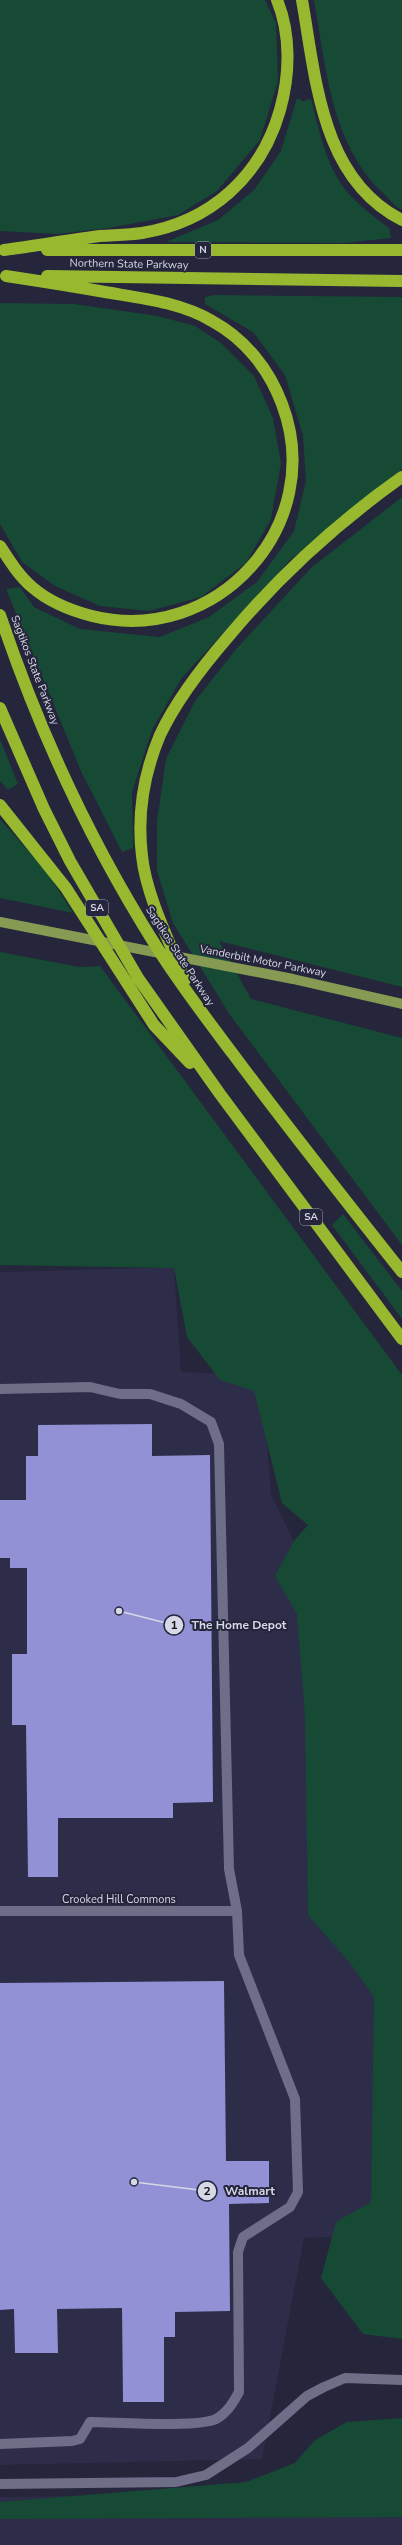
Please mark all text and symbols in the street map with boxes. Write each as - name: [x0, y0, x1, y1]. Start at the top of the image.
- road number: N: [195, 242, 211, 258]
- street label: Northern State Parkway: [70, 255, 189, 273]
- street label: Sagtikos State Parkway: [7, 613, 63, 727]
- road number: SA: [86, 900, 108, 916]
- street label: Sagtikos State Parkway: [142, 903, 218, 1009]
- street label: Vanderbilt Motor Parkway: [198, 941, 328, 981]
- road number: SA: [300, 1209, 322, 1225]
- callout: The Home Depot: [164, 1613, 295, 1637]
- text: 1: [170, 1617, 178, 1633]
- text: The Home Depot: [192, 1617, 287, 1633]
- street label: Crooked Hill Commons: [62, 1892, 176, 1907]
- callout: Walmart: [197, 2179, 283, 2203]
- text: 2: [203, 2183, 211, 2199]
- text: Walmart: [225, 2183, 275, 2199]

